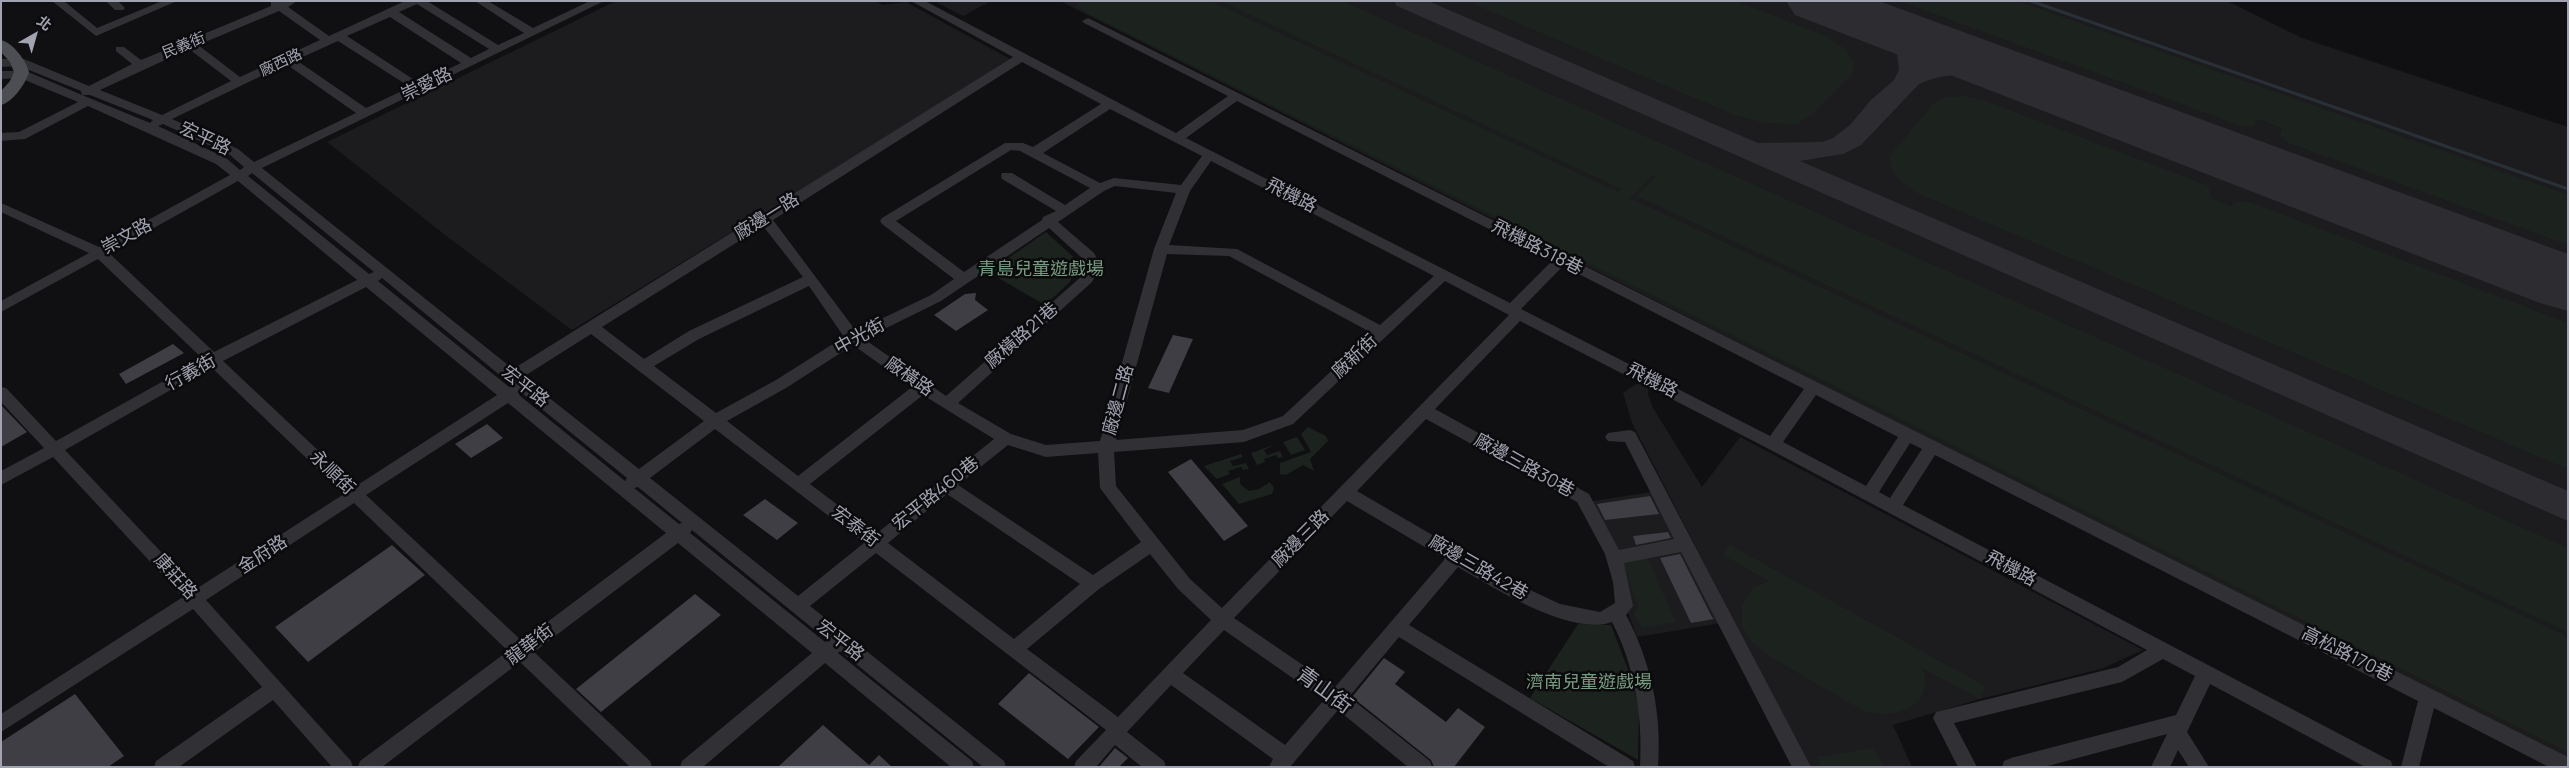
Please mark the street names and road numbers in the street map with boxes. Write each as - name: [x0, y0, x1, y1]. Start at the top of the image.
- street label: 民義街: [160, 29, 208, 63]
- street label: 廠西路: [257, 45, 305, 81]
- street label: 崇愛路: [398, 63, 456, 107]
- street label: 宏平路: [176, 118, 234, 160]
- street label: 飛機路: [1262, 174, 1320, 218]
- street label: 廠邊一路: [731, 189, 803, 245]
- street label: 崇文路: [98, 214, 156, 260]
- street label: 飛機路318巷: [1488, 216, 1586, 280]
- street label: 廠橫路21巷: [981, 299, 1063, 373]
- street label: 中光街: [831, 314, 889, 360]
- street label: 廠新街: [1328, 331, 1382, 383]
- street label: 行義街: [162, 350, 220, 396]
- street label: 廠橫路: [881, 353, 937, 401]
- street label: 飛機路: [1623, 359, 1681, 403]
- street label: 宏平路: [497, 362, 553, 412]
- street label: 廠邊二路: [1099, 362, 1139, 438]
- street label: 廠邊三路30巷: [1470, 430, 1578, 502]
- street label: 永順街: [305, 446, 359, 500]
- street label: 宏平路460巷: [888, 453, 984, 535]
- street label: 宏泰街: [827, 502, 883, 552]
- street label: 廠邊三路: [1268, 506, 1334, 572]
- street label: 金府路: [234, 531, 292, 579]
- street label: 廠邊三路42巷: [1425, 531, 1531, 605]
- street label: 飛機路: [1982, 547, 2040, 591]
- street label: 康莊路: [149, 550, 201, 604]
- street label: 宏平路: [812, 616, 868, 666]
- street label: 龍華街: [502, 620, 558, 670]
- street label: 高松路170巷: [2298, 623, 2396, 687]
- street label: 青山街: [1291, 662, 1357, 720]

